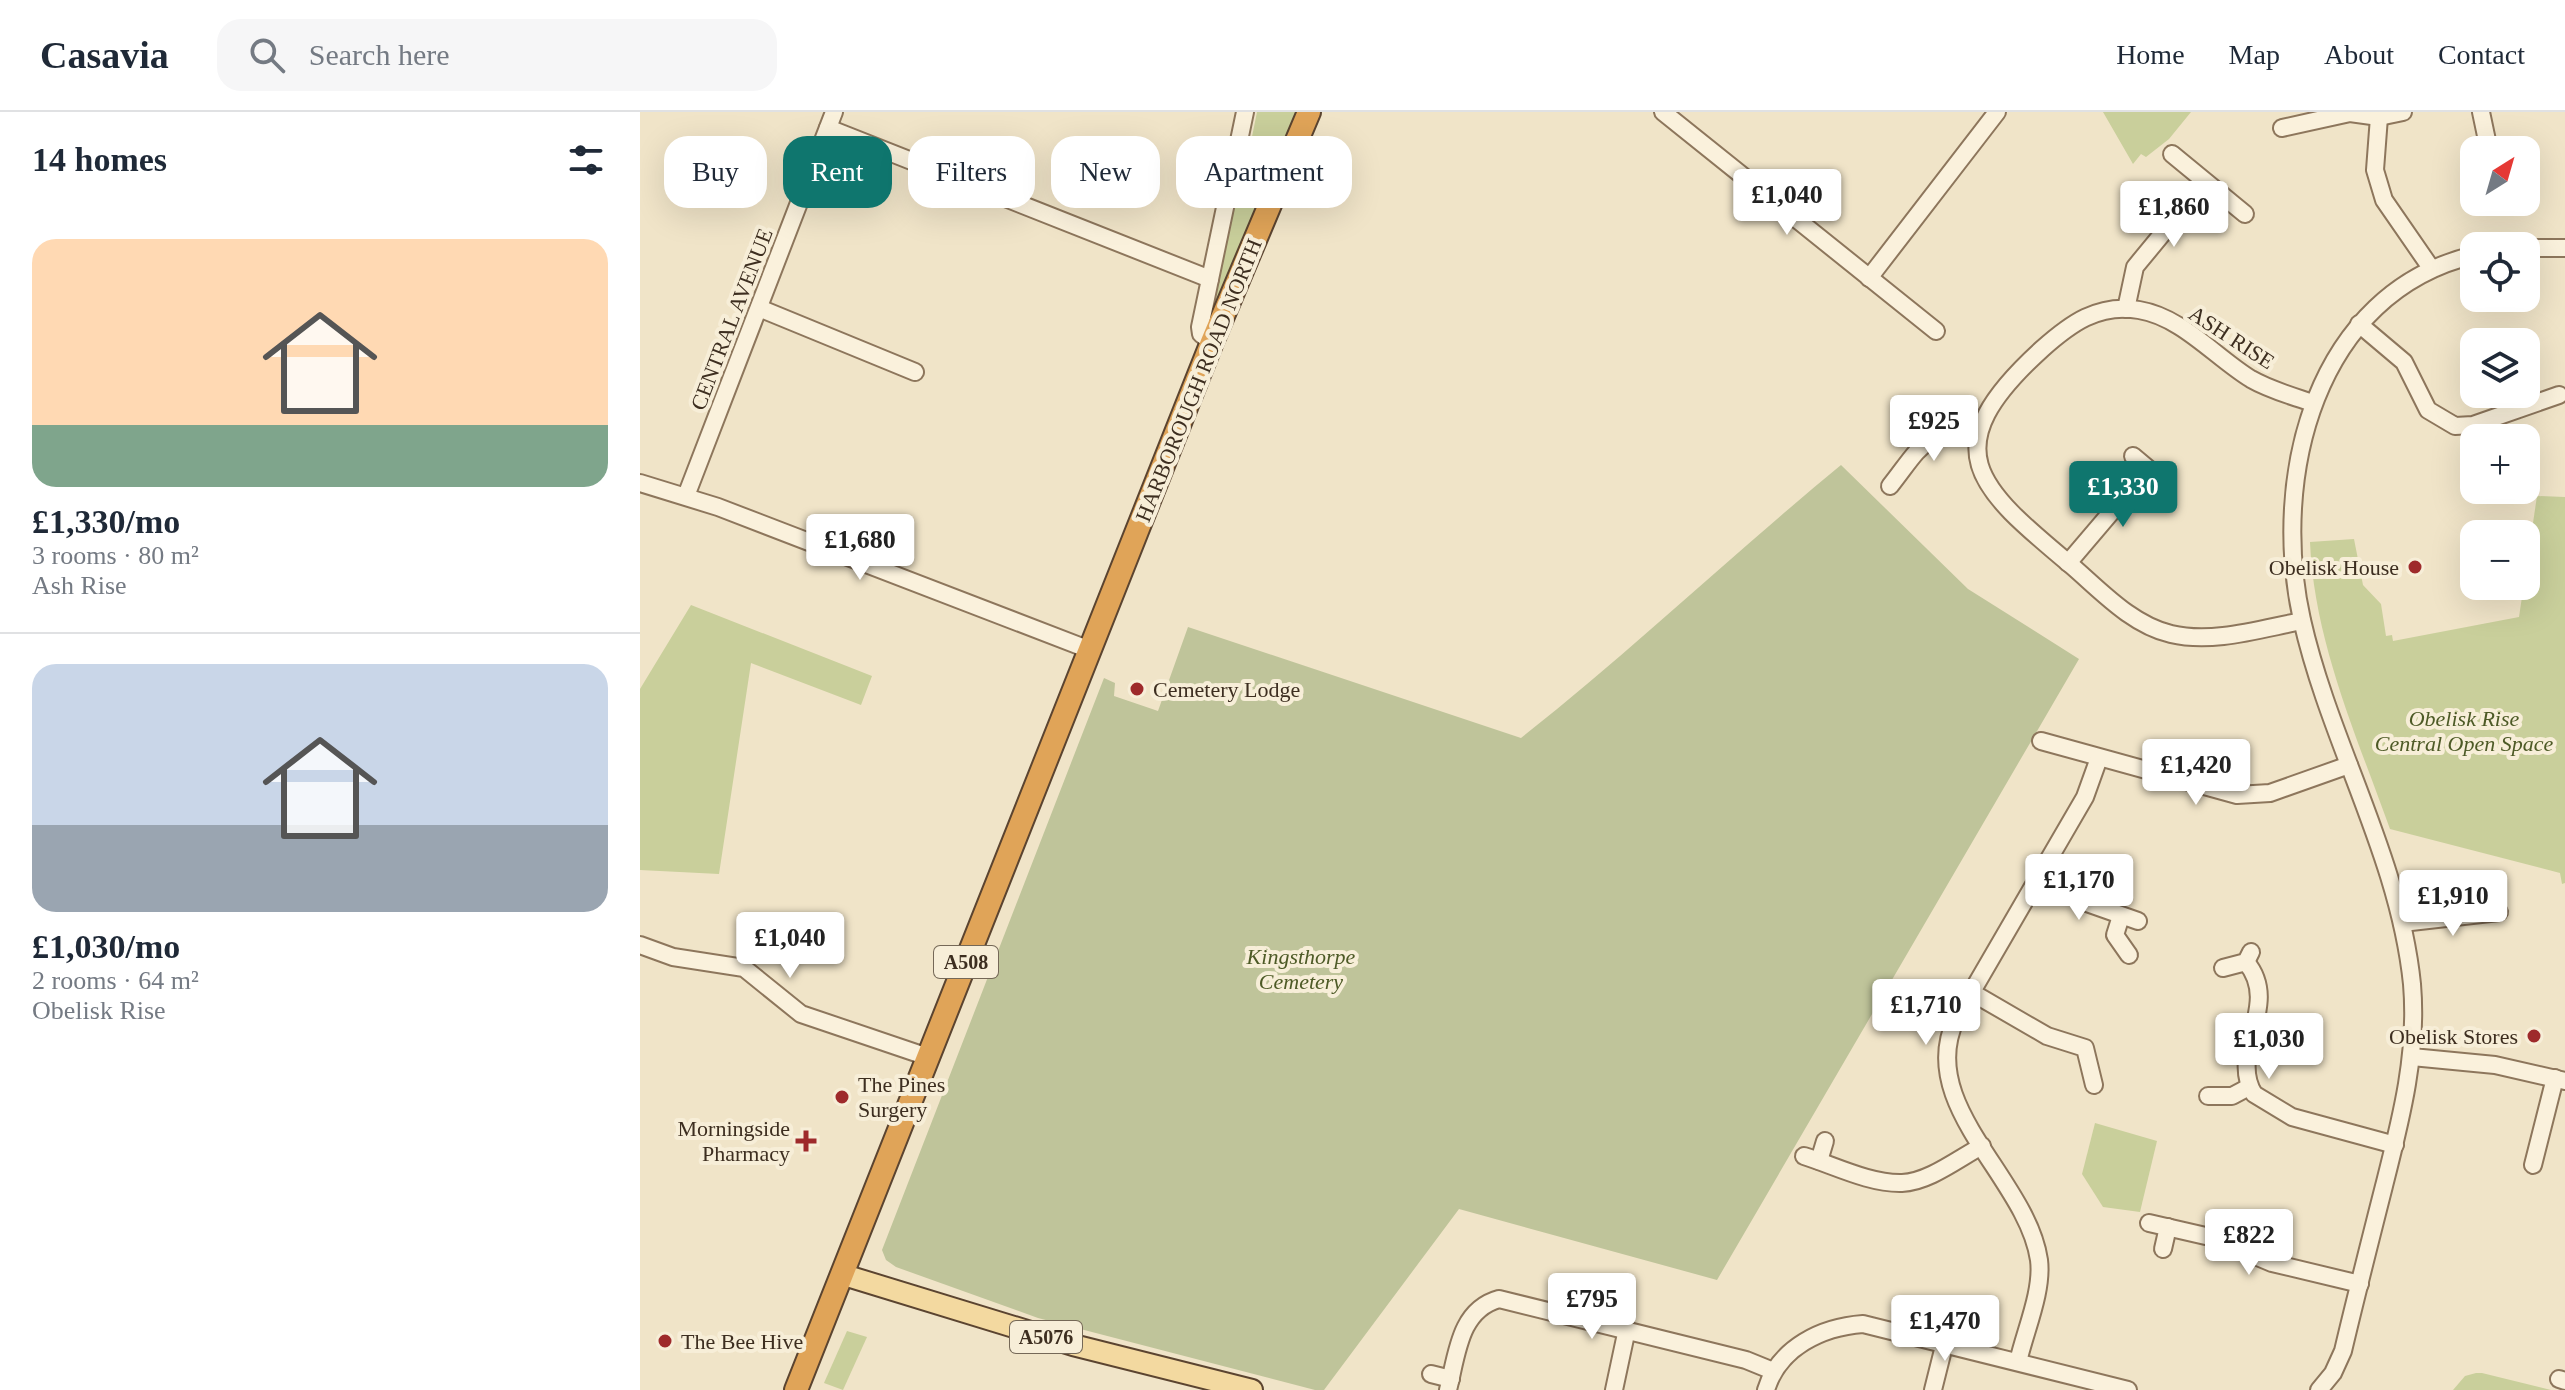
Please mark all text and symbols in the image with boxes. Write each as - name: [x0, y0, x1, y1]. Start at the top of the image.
- search box: [217, 19, 777, 91]
- icon: search: [245, 33, 289, 77]
- text: Casavia: [40, 34, 169, 76]
- text: Search here: [309, 38, 450, 71]
- text: Home: [2116, 39, 2185, 70]
- text: Map: [2229, 39, 2280, 70]
- text: About: [2324, 39, 2394, 70]
- text: Contact: [2438, 39, 2525, 70]
- chip: Buy: [664, 136, 767, 208]
- chip: Rent: [783, 136, 892, 208]
- chip: Filters: [908, 136, 1035, 208]
- chip: New: [1051, 136, 1160, 208]
- chip: Apartment: [1176, 136, 1352, 208]
- north arrow: [2460, 136, 2540, 216]
- map controls: [2460, 136, 2540, 600]
- icon: filters: [564, 138, 608, 182]
- text: 14 homes: [32, 141, 167, 178]
- pin: £1,040: [1722, 169, 1852, 237]
- text: £1,040: [1751, 180, 1823, 209]
- pin: £1,860: [2109, 181, 2239, 249]
- text: £1,860: [2138, 192, 2210, 221]
- street label: CENTRAL AVENUE: [685, 225, 778, 414]
- button: locate: [2460, 232, 2540, 312]
- street label: HARBOROUGH ROAD NORTH: [1130, 235, 1267, 525]
- icon: home: [248, 291, 392, 435]
- street label: ASH RISE: [2184, 300, 2279, 374]
- button: layers: [2460, 328, 2540, 408]
- pin: £925: [1887, 395, 1981, 463]
- text: £925: [1908, 406, 1960, 435]
- button: +: [2460, 424, 2540, 504]
- pin: £1,330: [2058, 461, 2188, 529]
- text: £1,330: [2087, 472, 2159, 501]
- text: £1,330/mo: [32, 503, 180, 540]
- pin: £1,680: [795, 514, 925, 582]
- button: −: [2460, 520, 2540, 600]
- text: £1,680: [824, 525, 896, 554]
- text: 3 rooms · 80 m²: [32, 541, 199, 570]
- place label: Obelisk House: [2269, 555, 2399, 580]
- marker: Obelisk House: [2406, 558, 2424, 576]
- text: Ash Rise: [32, 571, 127, 600]
- place label: Cemetery Lodge: [1153, 677, 1300, 702]
- marker: Cemetery Lodge: [1128, 680, 1146, 698]
- park label: Obelisk Rise Central Open Space: [2375, 706, 2553, 756]
- icon: home: [248, 716, 392, 860]
- pin: £1,420: [2131, 739, 2261, 807]
- text: £1,420: [2160, 750, 2232, 779]
- pin: £1,170: [2014, 854, 2144, 922]
- text: £1,170: [2043, 865, 2115, 894]
- pin: £1,910: [2388, 870, 2518, 938]
- text: £1,910: [2417, 881, 2489, 910]
- pin: £1,040: [725, 912, 855, 980]
- text: £1,040: [754, 923, 826, 952]
- text: £1,030/mo: [32, 928, 180, 965]
- park label: Kingsthorpe Cemetery: [1246, 944, 1356, 994]
- road number: A508: [934, 946, 998, 978]
- text: 2 rooms · 64 m²: [32, 966, 199, 995]
- pin: £1,710: [1861, 979, 1991, 1047]
- text: £1,710: [1890, 990, 1962, 1019]
- text: Obelisk Rise: [32, 996, 166, 1025]
- pin: £1,030: [2204, 1013, 2334, 1081]
- text: £1,030: [2233, 1024, 2305, 1053]
- place label: Obelisk Stores: [2389, 1024, 2518, 1049]
- marker: Obelisk Stores: [2525, 1027, 2543, 1045]
- place label: The Pines Surgery: [858, 1072, 945, 1122]
- marker: The Pines Surgery: [833, 1088, 851, 1106]
- place label: Morningside Pharmacy: [678, 1116, 790, 1166]
- marker: Morningside Pharmacy: [797, 1132, 815, 1150]
- pin: £822: [2202, 1209, 2296, 1277]
- text: £822: [2223, 1220, 2275, 1249]
- pin: £795: [1545, 1273, 1639, 1341]
- text: £795: [1566, 1284, 1618, 1313]
- pin: £1,470: [1880, 1295, 2010, 1363]
- text: £1,470: [1909, 1306, 1981, 1335]
- road number: A5076: [1010, 1321, 1082, 1353]
- place label: The Bee Hive: [681, 1329, 803, 1354]
- marker: The Bee Hive: [656, 1332, 674, 1350]

